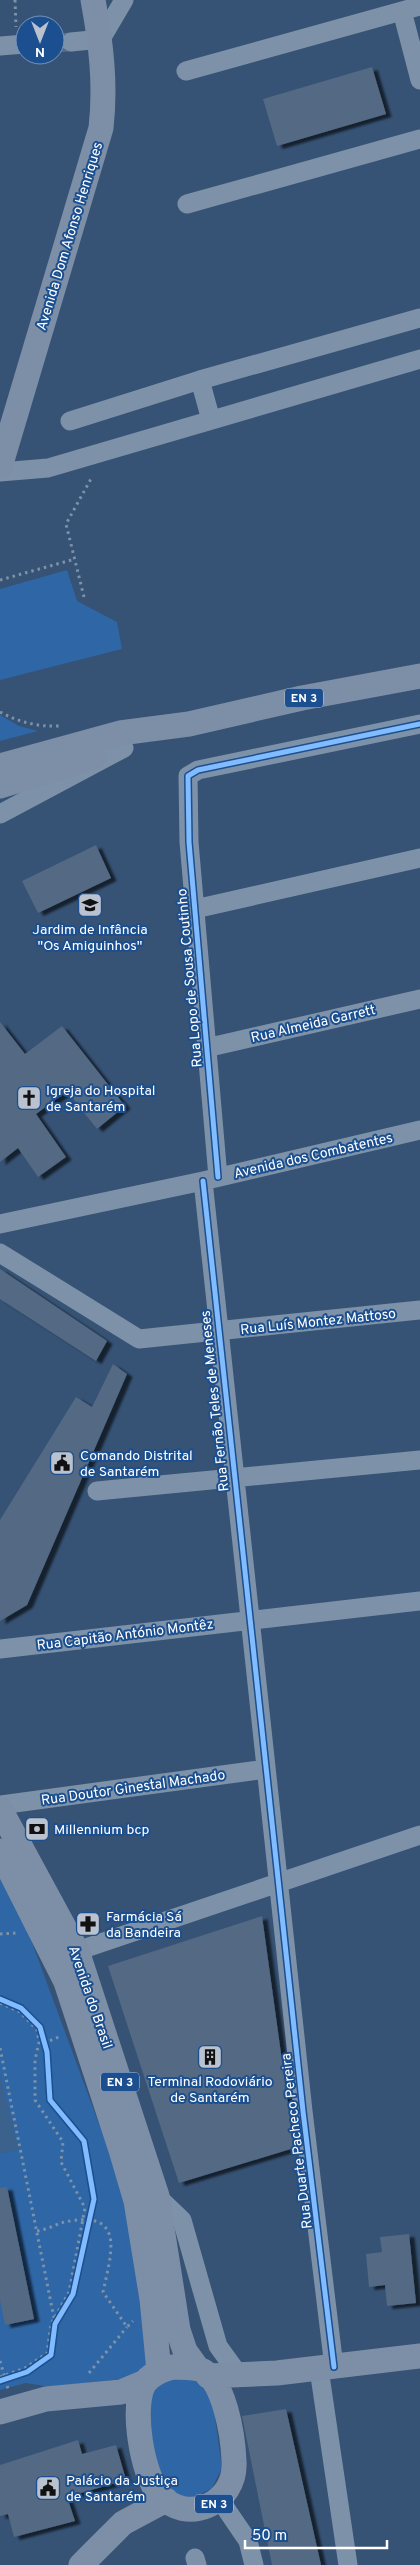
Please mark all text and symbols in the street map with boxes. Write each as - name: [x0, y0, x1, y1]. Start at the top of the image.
- north arrow: [15, 15, 65, 65]
- text: N: [35, 43, 45, 60]
- street label: Avenida Dom Afonso Henriques: [34, 140, 107, 333]
- road number: EN 3: [285, 688, 323, 708]
- street label: Rua Lopo de Sousa Coutinho: [174, 888, 207, 1068]
- school or university icon: Jardim de Infância "Os Amiguinhos": [77, 892, 103, 918]
- place label: Jardim de Infância "Os Amiguinhos": [32, 922, 148, 955]
- street label: Rua Almeida Garrett: [249, 1002, 377, 1047]
- place label: Igreja do Hospital de Santarém: [46, 1083, 156, 1116]
- church icon: Igreja do Hospital de Santarém: [16, 1085, 42, 1111]
- street label: Avenida dos Combatentes: [232, 1130, 394, 1183]
- street label: Rua Luís Montez Mattoso: [239, 1306, 397, 1339]
- street label: Rua Fernão Teles de Meneses: [198, 1309, 233, 1492]
- place label: Comando Distrital de Santarém: [80, 1448, 193, 1481]
- public building icon: Comando Distrital de Santarém: [49, 1450, 75, 1476]
- street label: Rua Capitão António Montêz: [36, 1616, 215, 1655]
- street label: Rua Doutor Ginestal Machado: [40, 1767, 226, 1810]
- bank icon: Millennium bcp: [24, 1816, 50, 1842]
- place label: Millennium bcp: [54, 1822, 150, 1839]
- place label: Farmácia Sá da Bandeira: [106, 1909, 182, 1942]
- pharmacy icon: Farmácia Sá da Bandeira: [75, 1911, 101, 1937]
- street label: Avenida do Brasil: [64, 1944, 115, 2051]
- building icon: Terminal Rodoviário de Santarém: [197, 2044, 223, 2070]
- street label: Rua Duarte Pacheco Pereira: [278, 2052, 317, 2230]
- road number: EN 3: [101, 2072, 139, 2092]
- place label: Terminal Rodoviário de Santarém: [147, 2074, 273, 2107]
- place label: Palácio da Justiça de Santarém: [66, 2473, 178, 2506]
- public building icon: Palácio da Justiça de Santarém: [35, 2475, 61, 2501]
- road number: EN 3: [195, 2494, 233, 2514]
- scale bar: [245, 2518, 388, 2550]
- text: 50 m: [252, 2527, 287, 2546]

